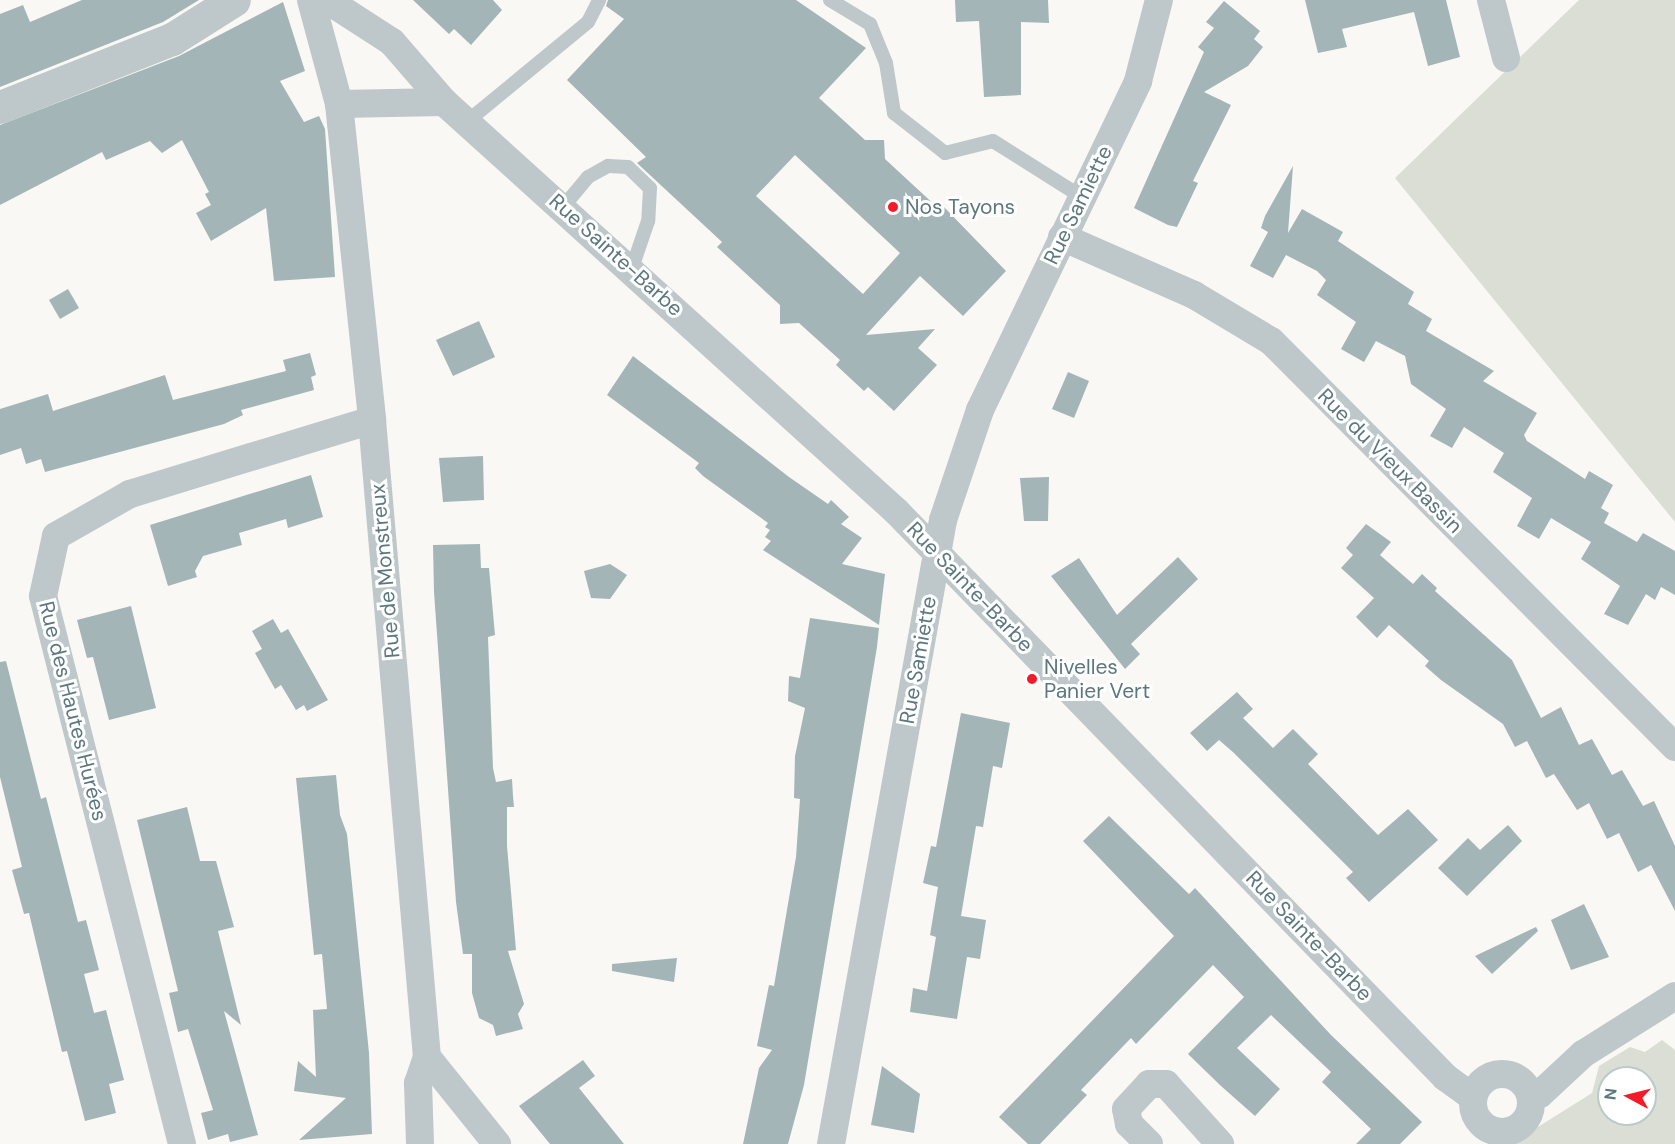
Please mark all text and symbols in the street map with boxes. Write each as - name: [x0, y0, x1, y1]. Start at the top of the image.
- street label: Rue Samiette: [1038, 141, 1118, 269]
- street label: Rue Sainte-Barbe: [544, 188, 688, 322]
- place label: Nos Tayons: [905, 194, 1015, 220]
- marker: Nos Tayons: [886, 200, 900, 214]
- street label: Rue du Vieux Bassin: [1312, 383, 1468, 539]
- street label: Rue de Monstreux: [365, 483, 405, 659]
- street label: Rue Sainte-Barbe: [902, 517, 1038, 657]
- street label: Rue Samiette: [894, 594, 942, 726]
- street label: Rue des Hautes Hurées: [34, 599, 112, 823]
- place label: Nivelles Panier Vert: [1044, 654, 1150, 704]
- marker: Nivelles Panier Vert: [1025, 672, 1039, 686]
- street label: Rue Sainte-Barbe: [1241, 866, 1377, 1006]
- north arrow: [1597, 1066, 1657, 1126]
- text: N: [1599, 1087, 1622, 1101]

